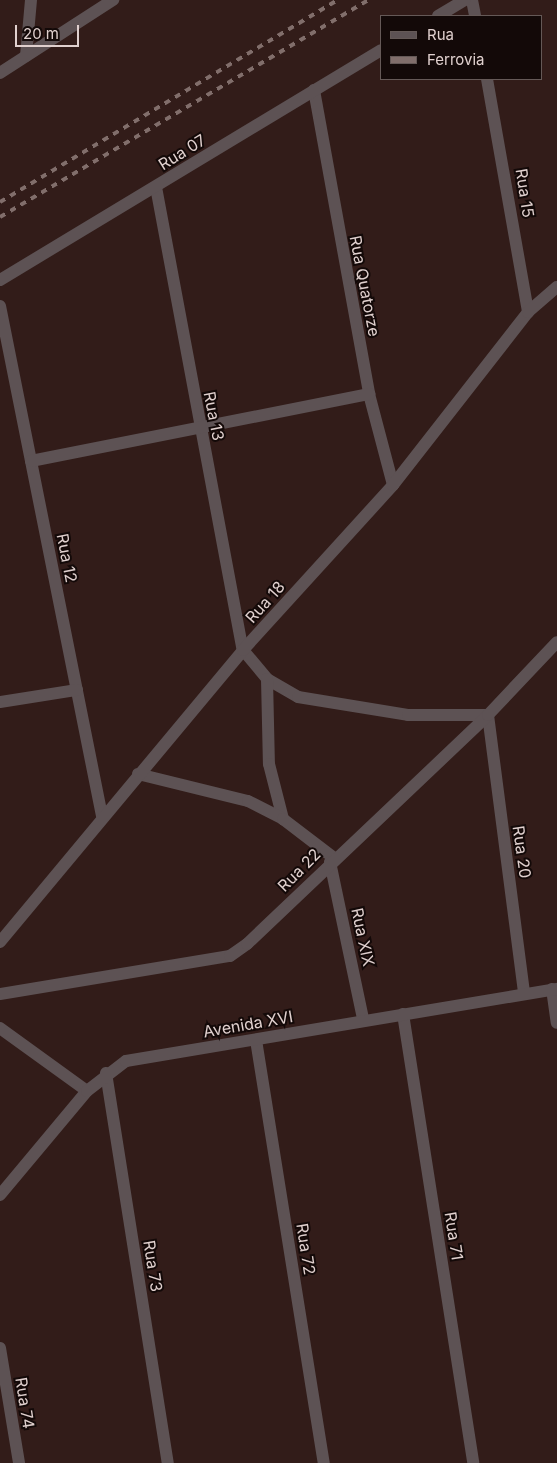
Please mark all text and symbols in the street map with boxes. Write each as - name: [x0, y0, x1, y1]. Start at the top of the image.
- scale bar: [18, 15, 81, 47]
- legend: [380, 15, 542, 80]
- text: 20 m: [23, 24, 59, 43]
- text: Rua: [427, 25, 454, 44]
- text: Ferrovia: [427, 50, 484, 69]
- street label: Rua 07: [155, 130, 209, 174]
- street label: Rua 15: [512, 167, 538, 219]
- street label: Rua Quatorze: [346, 234, 384, 338]
- street label: Rua 13: [200, 390, 228, 442]
- street label: Rua 12: [53, 532, 81, 584]
- street label: Rua 18: [241, 577, 289, 627]
- street label: Rua 20: [509, 824, 535, 880]
- street label: Rua 22: [274, 845, 324, 895]
- street label: Rua XIX: [347, 906, 379, 968]
- street label: Avenida XVI: [202, 1007, 294, 1041]
- street label: Rua 71: [441, 1210, 467, 1262]
- street label: Rua 72: [292, 1222, 320, 1276]
- street label: Rua 73: [139, 1239, 167, 1293]
- street label: Rua 74: [11, 1376, 39, 1430]

